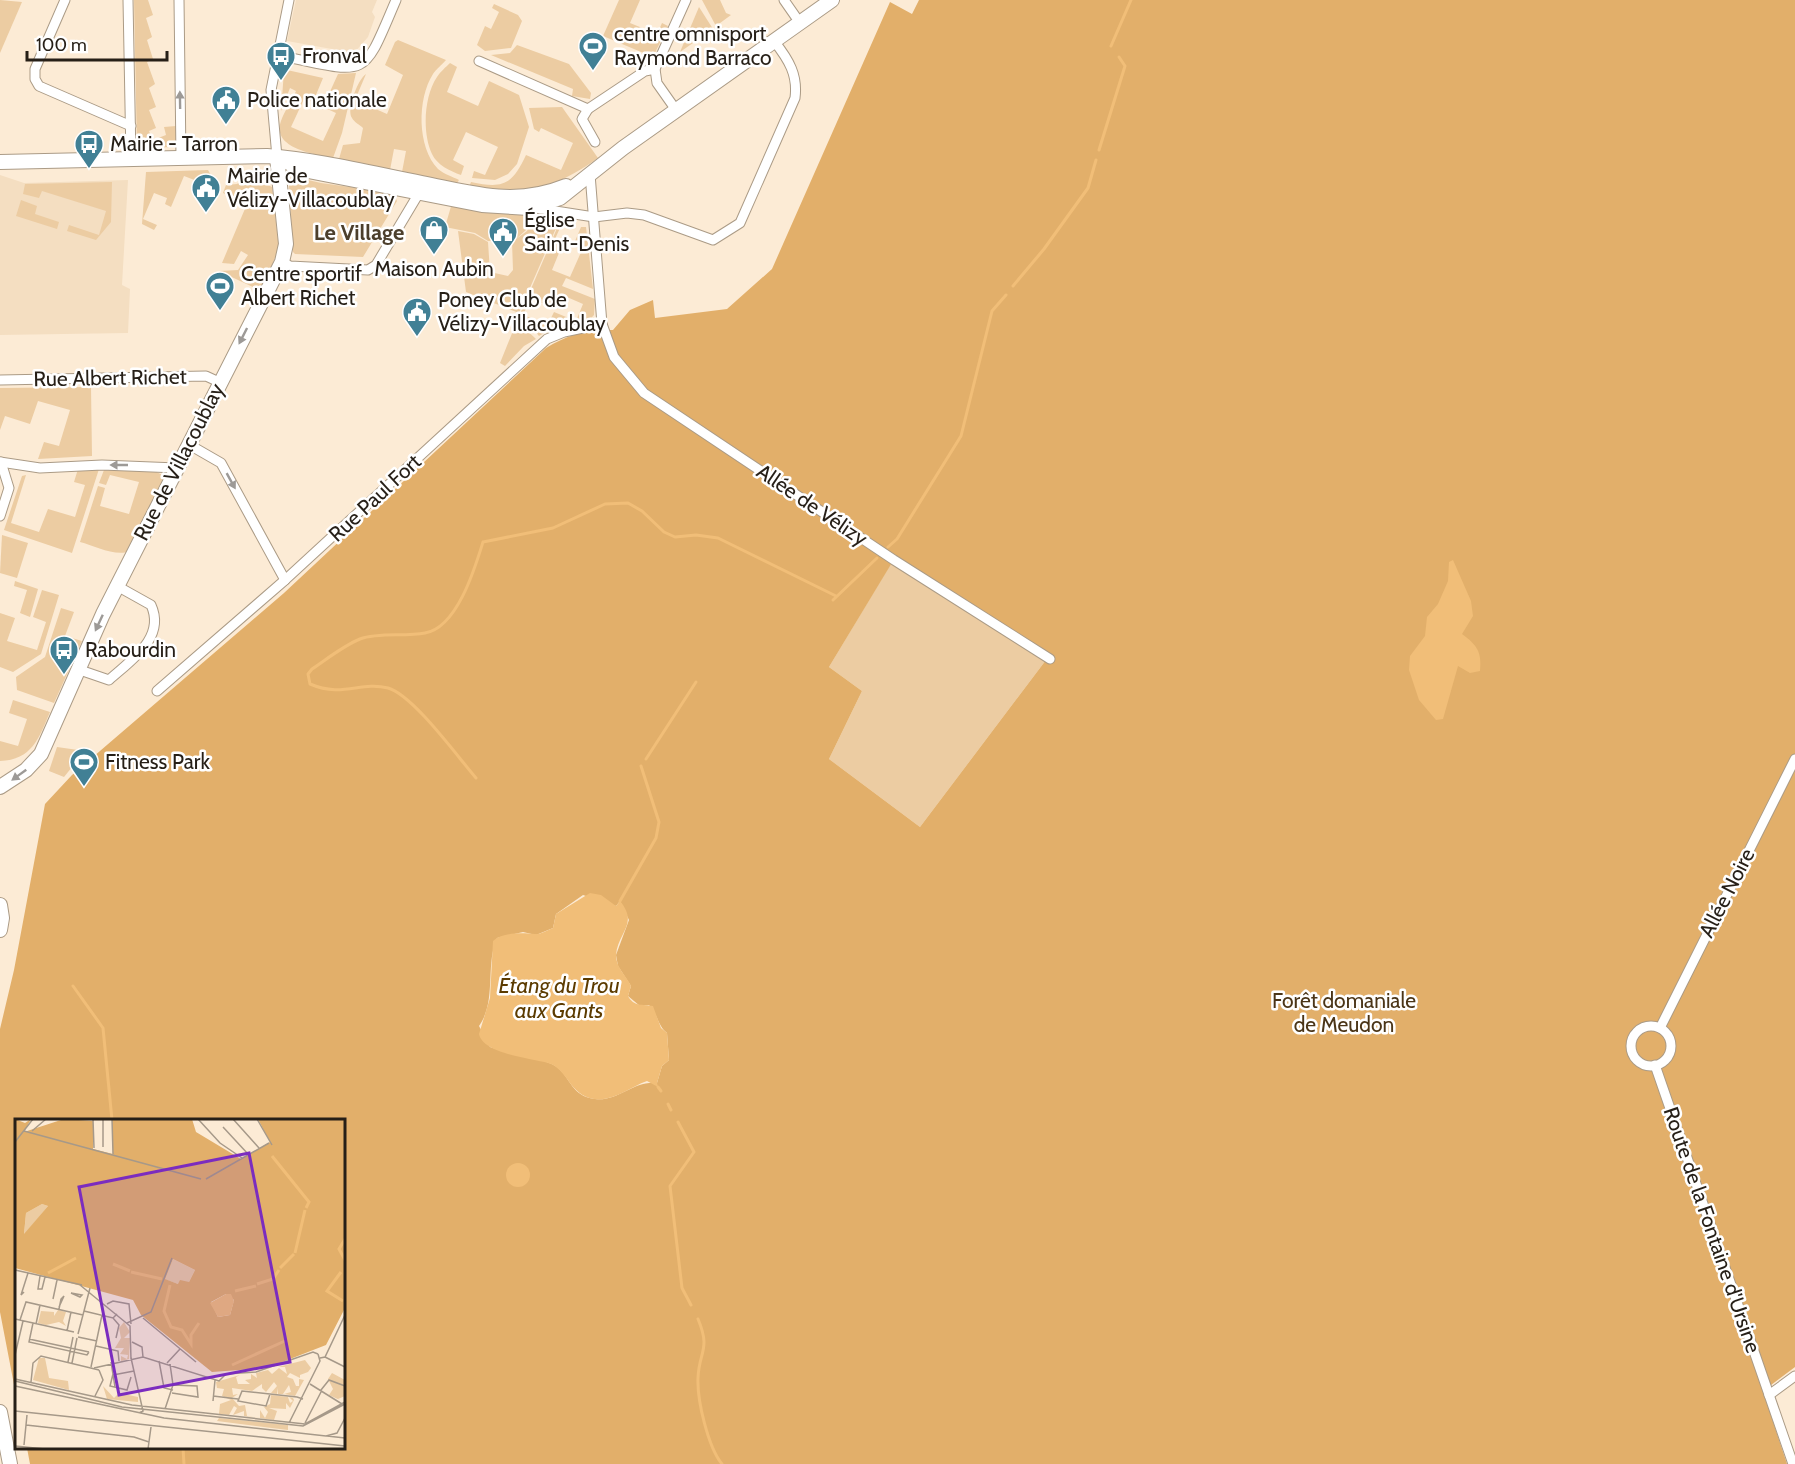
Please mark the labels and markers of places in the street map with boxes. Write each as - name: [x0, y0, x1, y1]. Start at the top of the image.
- place label: centre omnisport Raymond Barraco: [614, 21, 772, 70]
- sports icon: centre omnisport Raymond Barraco: [577, 30, 609, 72]
- bus stop icon: Fronval: [265, 40, 297, 82]
- place label: Fronval: [302, 43, 367, 68]
- public building icon: Police nationale: [210, 84, 242, 126]
- place label: Police nationale: [247, 87, 387, 112]
- bus stop icon: Mairie - Tarron: [73, 128, 105, 170]
- place label: Mairie - Tarron: [110, 131, 238, 156]
- place label: Mairie de Vélizy-Villacoublay: [227, 163, 395, 212]
- public building icon: Mairie de Vélizy-Villacoublay: [190, 172, 222, 214]
- place label: Église Saint-Denis: [524, 207, 629, 256]
- shop icon: Maison Aubin: [418, 214, 450, 256]
- public building icon: Église Saint-Denis: [487, 216, 519, 258]
- place label: Maison Aubin: [374, 256, 494, 281]
- place label: Centre sportif Albert Richet: [241, 261, 362, 310]
- sports icon: Centre sportif Albert Richet: [204, 270, 236, 312]
- place label: Poney Club de Vélizy-Villacoublay: [438, 287, 606, 336]
- public building icon: Poney Club de Vélizy-Villacoublay: [401, 296, 433, 338]
- bus stop icon: Rabourdin: [48, 634, 80, 676]
- place label: Rabourdin: [85, 637, 176, 662]
- sports icon: Fitness Park: [68, 746, 100, 788]
- place label: Fitness Park: [105, 749, 210, 774]

